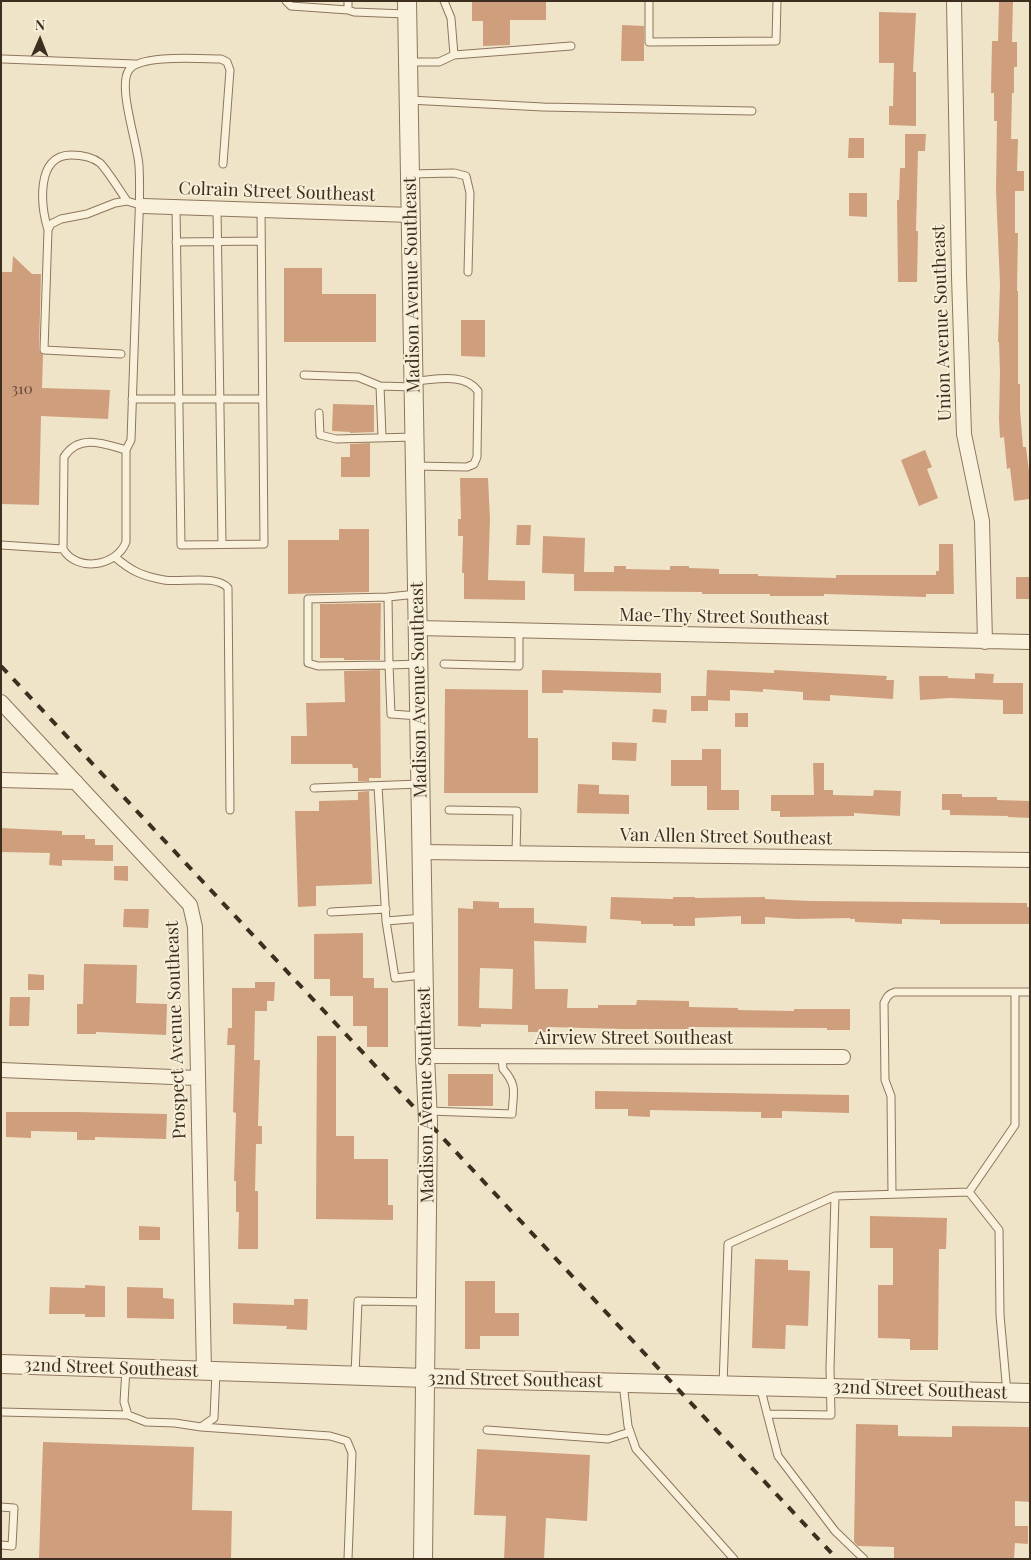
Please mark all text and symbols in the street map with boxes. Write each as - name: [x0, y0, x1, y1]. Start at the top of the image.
- north arrow: [15, 15, 65, 65]
- text: N: [35, 15, 45, 34]
- street label: Madison Avenue Southeast: [399, 176, 425, 394]
- street label: Colrain Street Southeast: [178, 178, 376, 206]
- street label: Union Avenue Southeast: [928, 224, 956, 422]
- house number: 310: [11, 380, 33, 398]
- street label: Madison Avenue Southeast: [406, 581, 432, 799]
- street label: Mae-Thy Street Southeast: [619, 604, 829, 630]
- street label: Van Allen Street Southeast: [620, 824, 832, 850]
- street label: Prospect Avenue Southeast: [161, 920, 191, 1140]
- street label: Madison Avenue Southeast: [413, 986, 439, 1204]
- street label: Airview Street Southeast: [535, 1027, 733, 1049]
- street label: 32nd Street Southeast: [23, 1354, 199, 1382]
- street label: 32nd Street Southeast: [427, 1368, 603, 1392]
- street label: 32nd Street Southeast: [832, 1376, 1008, 1404]

